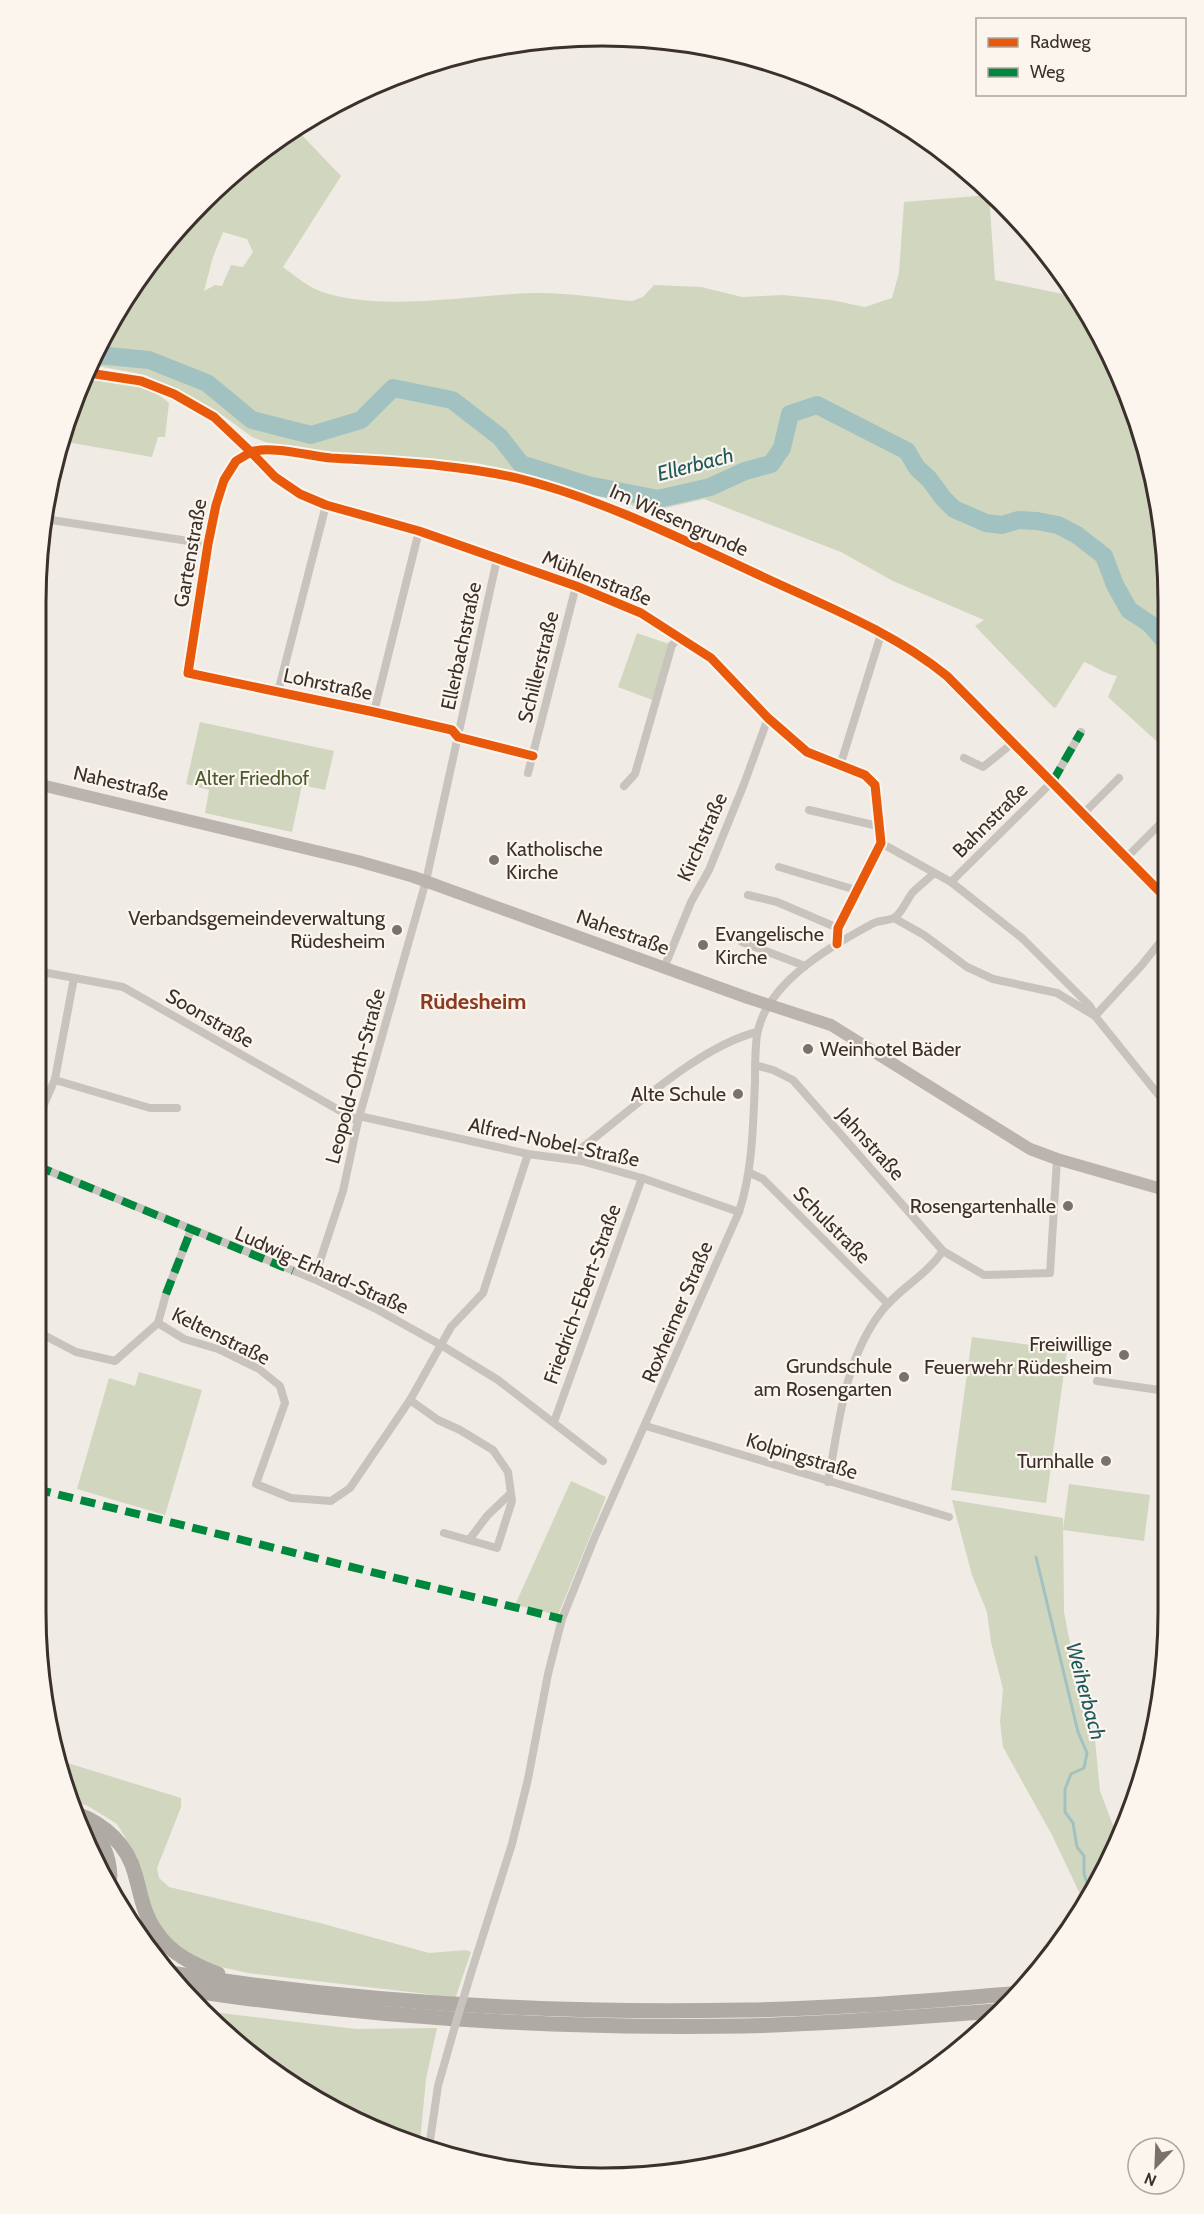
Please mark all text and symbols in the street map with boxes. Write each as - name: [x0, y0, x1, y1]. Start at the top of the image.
- legend: [976, 18, 1186, 96]
- text: Radweg: [1030, 31, 1092, 53]
- text: Weg: [1030, 61, 1066, 83]
- water label: Ellerbach: [654, 442, 736, 486]
- street label: Im Wiesengrunde: [606, 479, 752, 561]
- street label: Gartenstraße: [169, 497, 211, 609]
- street label: Mühlenstraße: [539, 545, 655, 611]
- street label: Ellerbachstraße: [436, 580, 486, 712]
- street label: Schillerstraße: [513, 609, 563, 725]
- street label: Lohrstraße: [281, 663, 375, 705]
- street label: Nahestraße: [71, 760, 171, 806]
- park label: Alter Friedhof: [195, 766, 310, 790]
- street label: Bahnstraße: [948, 778, 1032, 862]
- street label: Kirchstraße: [672, 789, 732, 885]
- place label: Katholische Kirche: [506, 837, 603, 884]
- marker: Katholische Kirche: [487, 853, 501, 867]
- street label: Nahestraße: [573, 904, 673, 960]
- place label: Verbandsgemeindeverwaltung Rüdesheim: [128, 906, 386, 953]
- place label: Evangelische Kirche: [715, 922, 824, 969]
- marker: Verbandsgemeindeverwaltung Rüdesheim: [390, 923, 404, 937]
- marker: Evangelische Kirche: [696, 938, 710, 952]
- street label: Soonstraße: [162, 983, 258, 1053]
- street label: Leopold-Orth-Straße: [320, 986, 390, 1166]
- district label: Rüdesheim: [420, 988, 526, 1015]
- place label: Weinhotel Bäder: [820, 1037, 961, 1061]
- marker: Weinhotel Bäder: [801, 1042, 815, 1056]
- place label: Alte Schule: [631, 1082, 726, 1106]
- marker: Alte Schule: [731, 1087, 745, 1101]
- street label: Jahnstraße: [832, 1102, 910, 1185]
- street label: Alfred-Nobel-Straße: [466, 1112, 642, 1172]
- street label: Schulstraße: [788, 1181, 876, 1269]
- place label: Rosengartenhalle: [910, 1194, 1056, 1218]
- marker: Rosengartenhalle: [1061, 1199, 1075, 1213]
- street label: Friedrich-Ebert-Straße: [538, 1201, 626, 1387]
- street label: Ludwig-Erhard-Straße: [232, 1221, 412, 1319]
- street label: Roxheimer Straße: [636, 1238, 718, 1386]
- street label: Keltenstraße: [168, 1302, 274, 1370]
- place label: Freiwillige Feuerwehr Rüdesheim: [924, 1332, 1112, 1379]
- marker: Freiwillige Feuerwehr Rüdesheim: [1117, 1348, 1131, 1362]
- place label: Grundschule am Rosengarten: [754, 1354, 892, 1401]
- marker: Grundschule am Rosengarten: [897, 1370, 911, 1384]
- street label: Kolpingstraße: [743, 1428, 861, 1484]
- place label: Turnhalle: [1017, 1449, 1094, 1473]
- marker: Turnhalle: [1099, 1454, 1113, 1468]
- water label: Weiherbach: [1061, 1639, 1111, 1743]
- north arrow: [1126, 2136, 1186, 2196]
- text: N: [1141, 2168, 1159, 2190]

